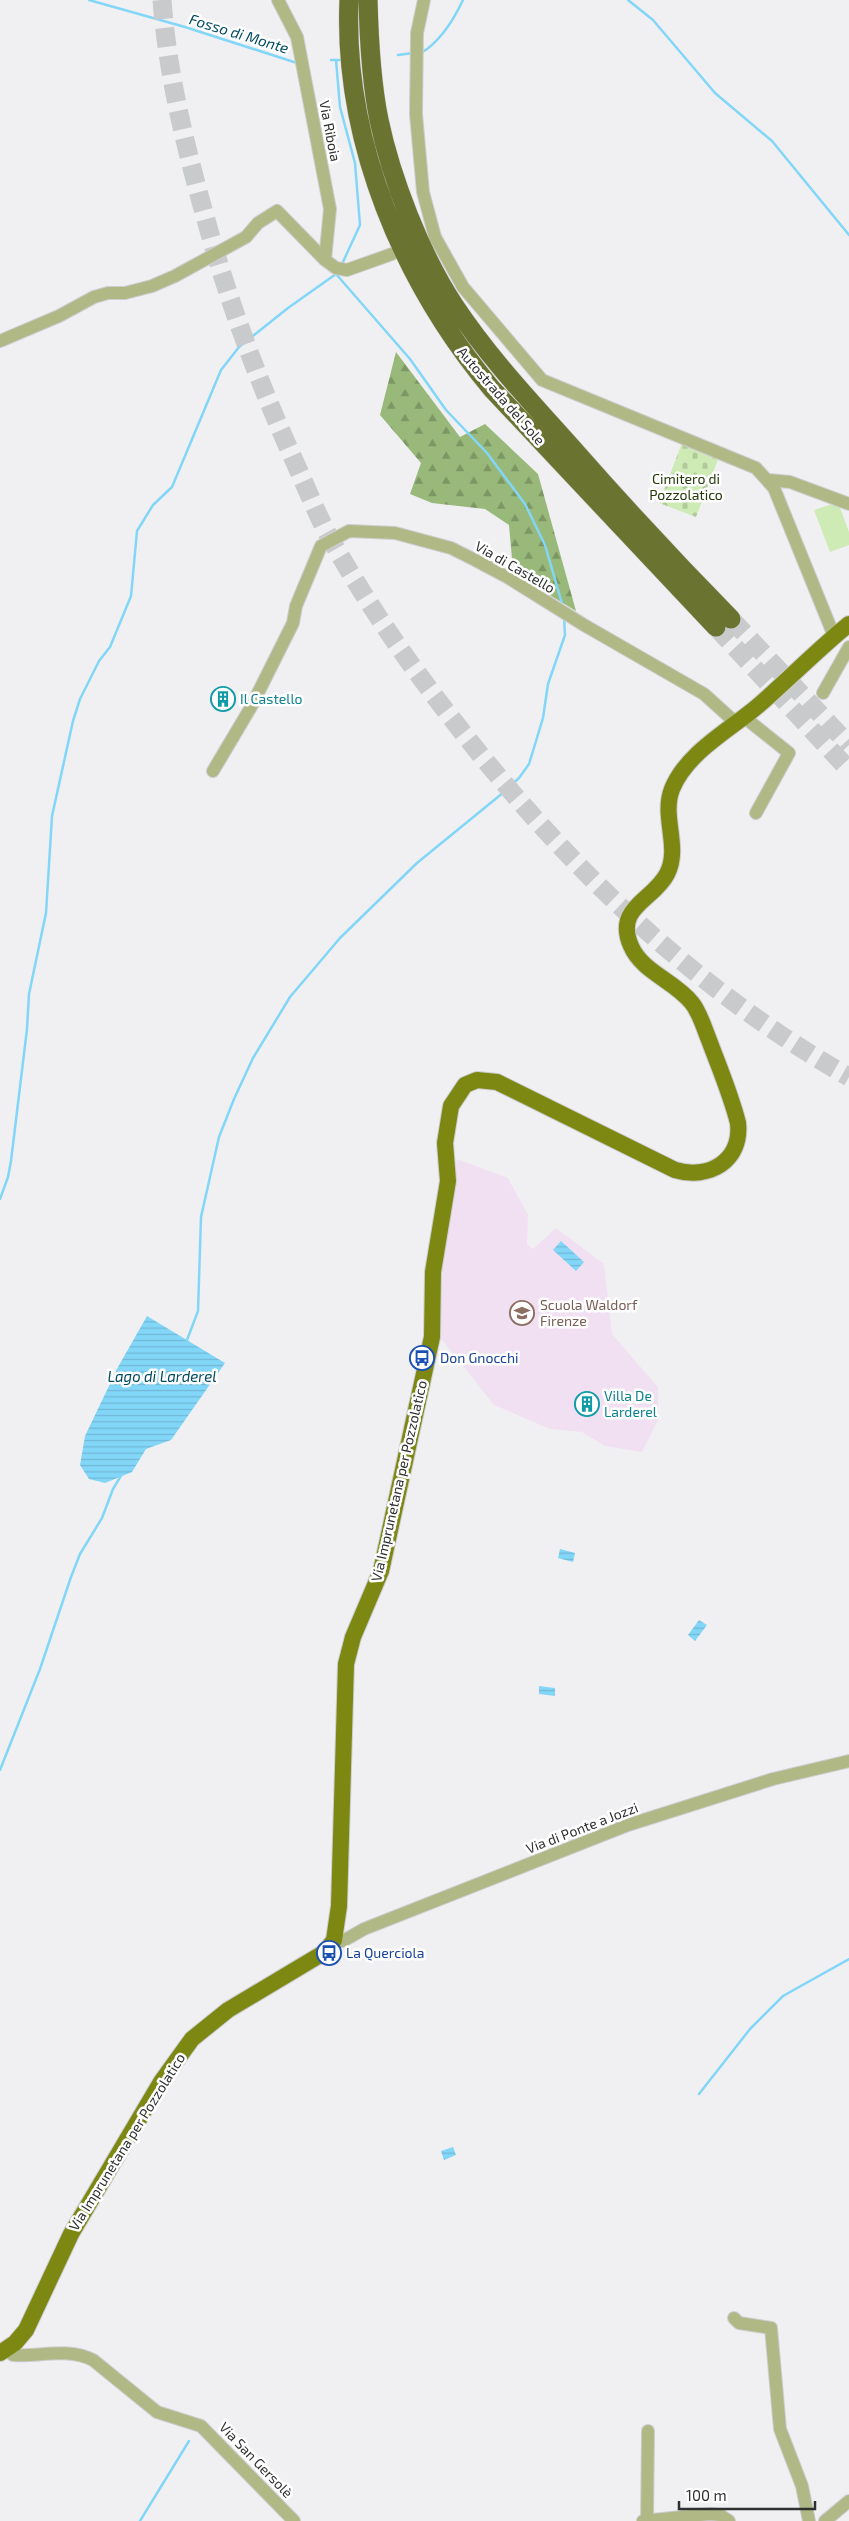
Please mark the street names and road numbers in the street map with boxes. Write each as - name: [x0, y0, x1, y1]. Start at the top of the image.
- street label: Via Riboia: [316, 99, 345, 163]
- street label: Autostrada del Sole: [454, 343, 549, 448]
- street label: Via di Castello: [472, 537, 558, 596]
- street label: Via Imprunetana per Pozzolatico: [367, 1379, 430, 1583]
- street label: Via di Ponte a Jozzi: [523, 1798, 640, 1857]
- street label: Via Imprunetana per Pozzolatico: [65, 2050, 188, 2234]
- street label: Via San Gersolè: [216, 2418, 297, 2501]

